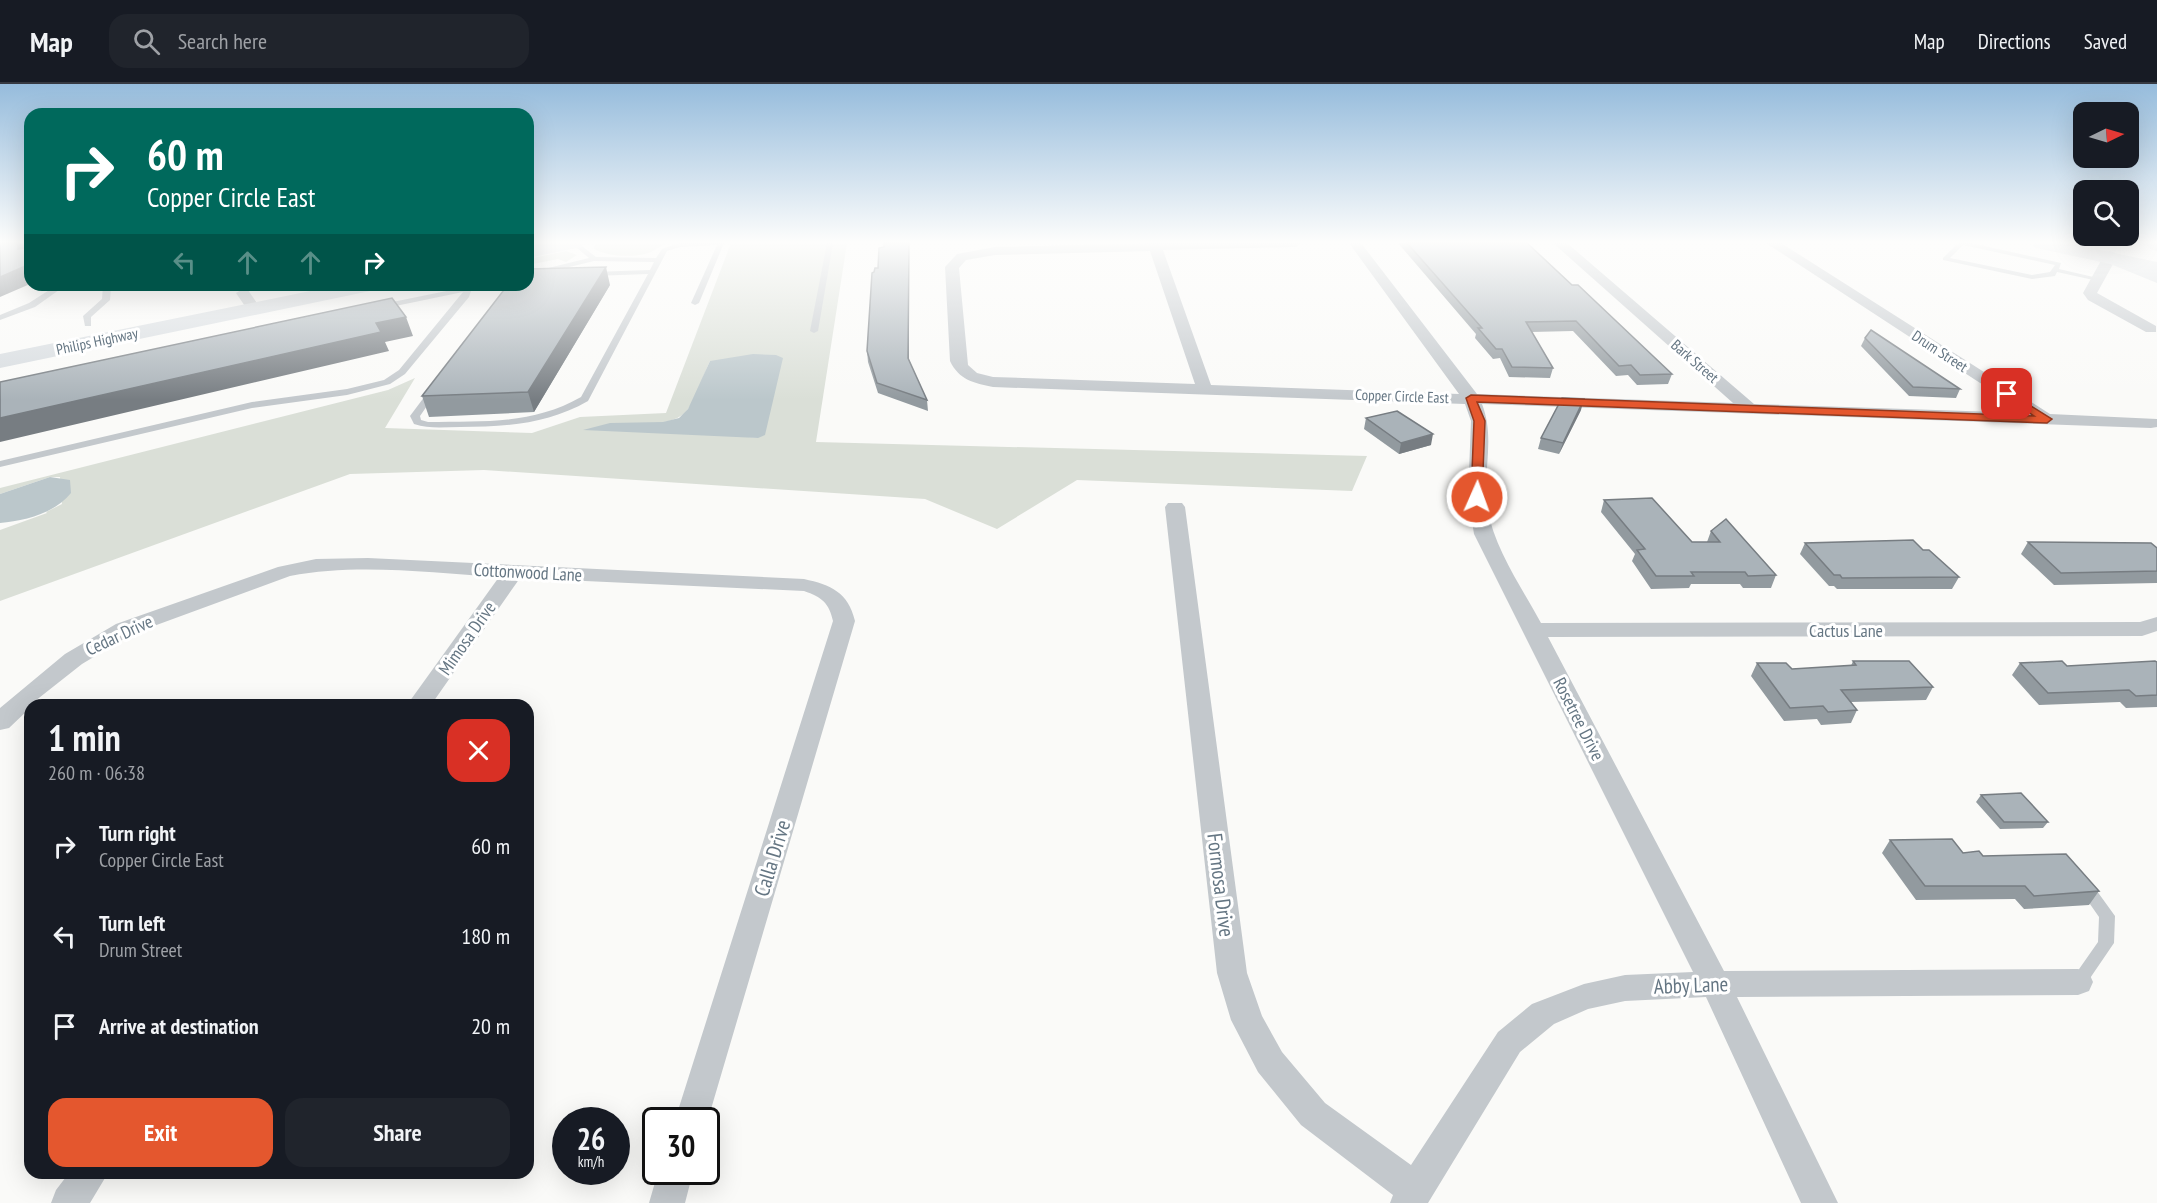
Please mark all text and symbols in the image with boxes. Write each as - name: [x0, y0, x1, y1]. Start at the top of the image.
- search box: [109, 14, 529, 68]
- text: Map: [30, 23, 73, 60]
- icon: search: [130, 25, 163, 58]
- text: Search here: [178, 27, 267, 55]
- text: Map: [1914, 28, 1945, 55]
- text: Directions: [1978, 28, 2051, 55]
- text: Saved: [2084, 28, 2127, 55]
- north arrow: [2073, 102, 2139, 168]
- map controls: [2073, 102, 2139, 246]
- text: 60 m: [147, 127, 224, 182]
- icon: right: [48, 132, 126, 210]
- text: Copper Circle East: [147, 180, 315, 214]
- button: search: [2073, 180, 2139, 246]
- icon: left: [168, 246, 201, 279]
- icon: ahead: [231, 246, 264, 279]
- icon: ahead: [294, 246, 327, 279]
- icon: right: [357, 246, 390, 279]
- street label: Philips Highway: [54, 323, 140, 359]
- street label: Drum Street: [1909, 326, 1971, 376]
- street label: Bark Street: [1667, 335, 1723, 387]
- pin: [1981, 368, 2032, 419]
- icon: arrive: [1990, 377, 2023, 410]
- street label: Copper Circle East: [1355, 385, 1449, 407]
- position arrow: [1445, 465, 1509, 529]
- street label: Cottonwood Lane: [473, 558, 583, 586]
- street label: Mimosa Drive: [433, 597, 501, 679]
- street label: Cedar Drive: [82, 609, 156, 661]
- street label: Cactus Lane: [1809, 619, 1883, 642]
- street label: Rosetree Drive: [1548, 674, 1610, 764]
- text: 1 min: [48, 714, 121, 761]
- button: close: [447, 719, 510, 782]
- text: 260 m · 06:38: [48, 760, 145, 786]
- street label: Calla Drive: [748, 816, 796, 900]
- text: Turn right: [99, 819, 176, 847]
- icon: right: [48, 830, 81, 863]
- text: 60 m: [471, 832, 510, 860]
- street label: Formosa Drive: [1201, 832, 1241, 938]
- text: Copper Circle East: [99, 847, 224, 873]
- text: Turn left: [99, 909, 165, 937]
- icon: left: [48, 920, 81, 953]
- text: 180 m: [461, 922, 510, 950]
- text: Drum Street: [99, 937, 182, 963]
- street label: Abby Lane: [1653, 970, 1729, 1000]
- icon: arrive: [48, 1010, 81, 1043]
- text: Arrive at destination: [99, 1012, 259, 1040]
- text: 20 m: [471, 1012, 510, 1040]
- button: Exit: [48, 1098, 273, 1167]
- button: Share: [285, 1098, 510, 1167]
- speed limit sign: 30: [642, 1107, 720, 1185]
- text: 26: [577, 1119, 605, 1158]
- text: km/h: [578, 1152, 604, 1171]

